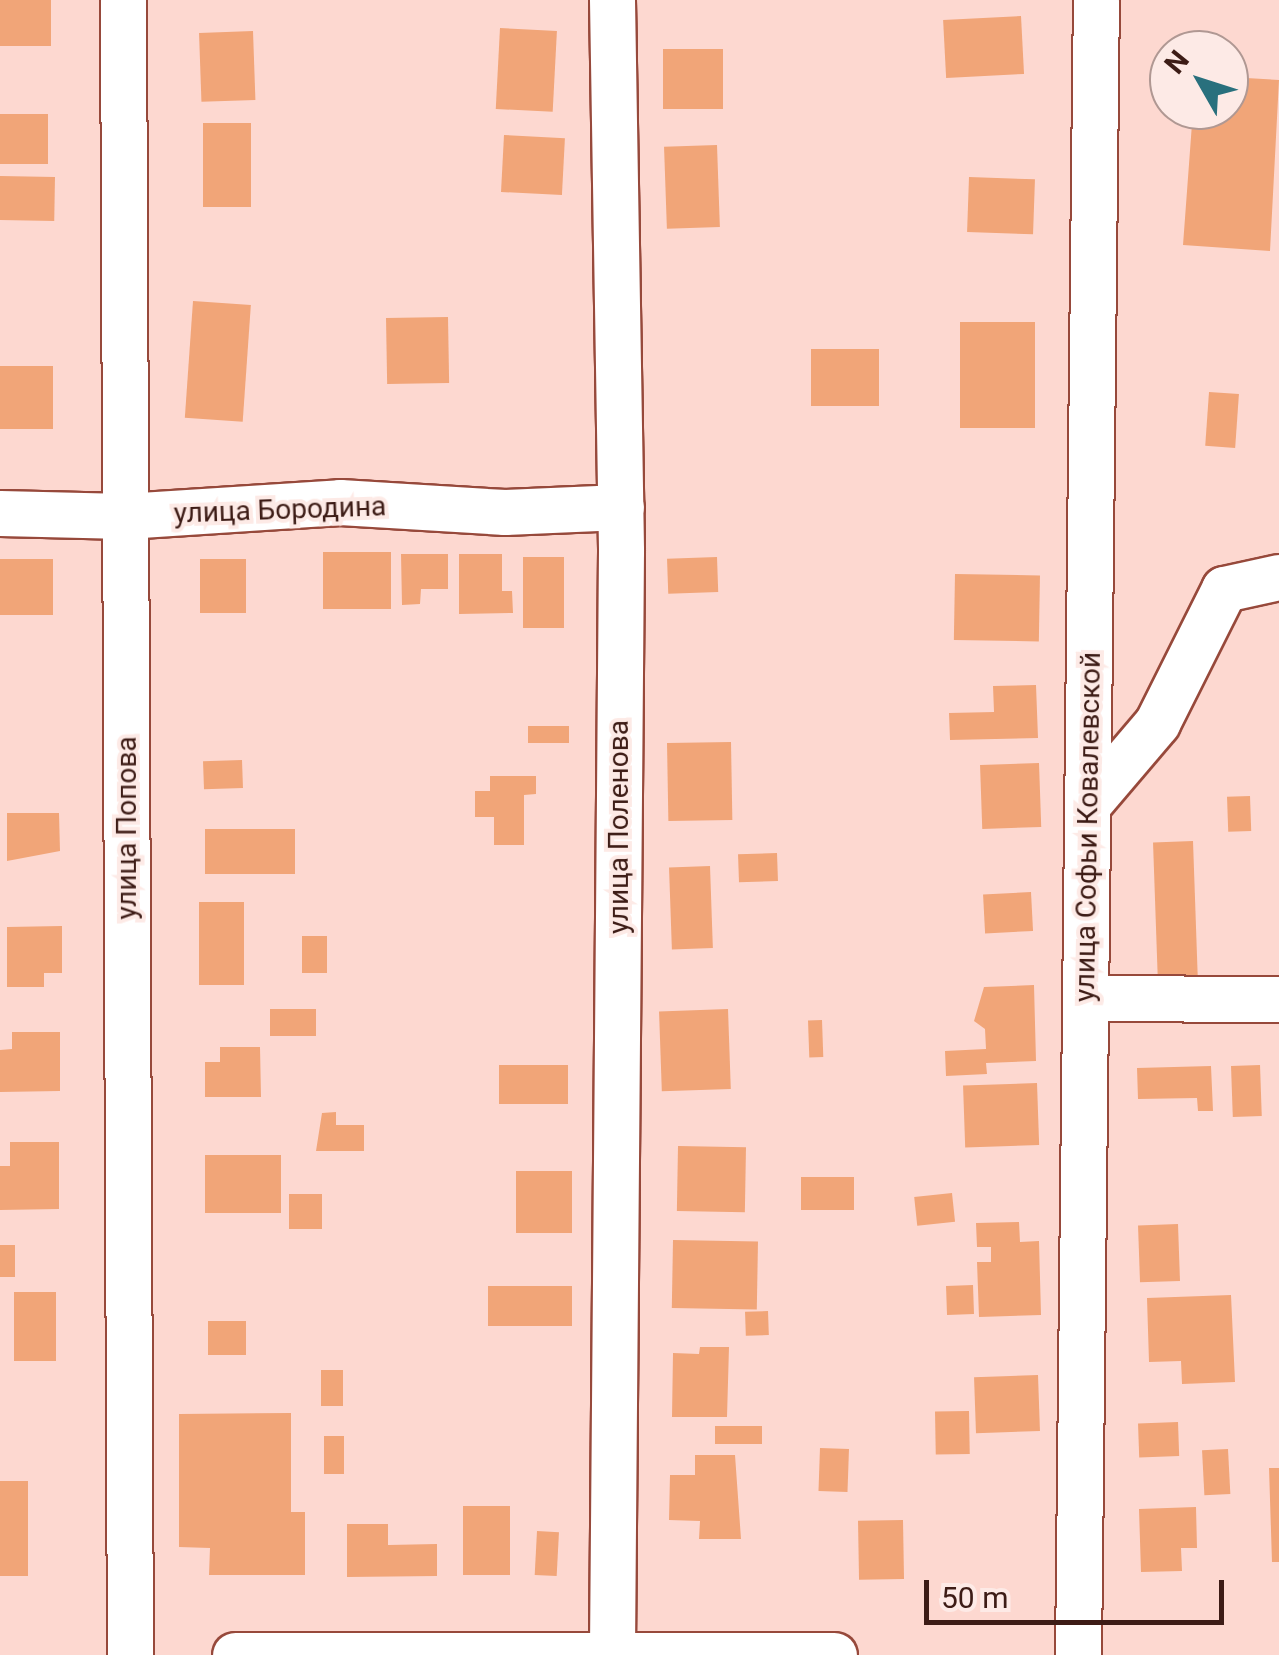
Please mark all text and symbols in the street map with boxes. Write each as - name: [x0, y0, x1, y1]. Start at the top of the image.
- north arrow: [1149, 30, 1249, 130]
- text: N: [1158, 44, 1196, 80]
- street label: улица Бородина: [173, 490, 387, 530]
- street label: улица Софьи Ковалевской: [1068, 652, 1108, 1002]
- street label: улица Поленова: [602, 720, 636, 934]
- street label: улица Попова: [110, 736, 144, 920]
- scale bar: [929, 1560, 1229, 1622]
- text: 50 m: [941, 1580, 1008, 1615]

